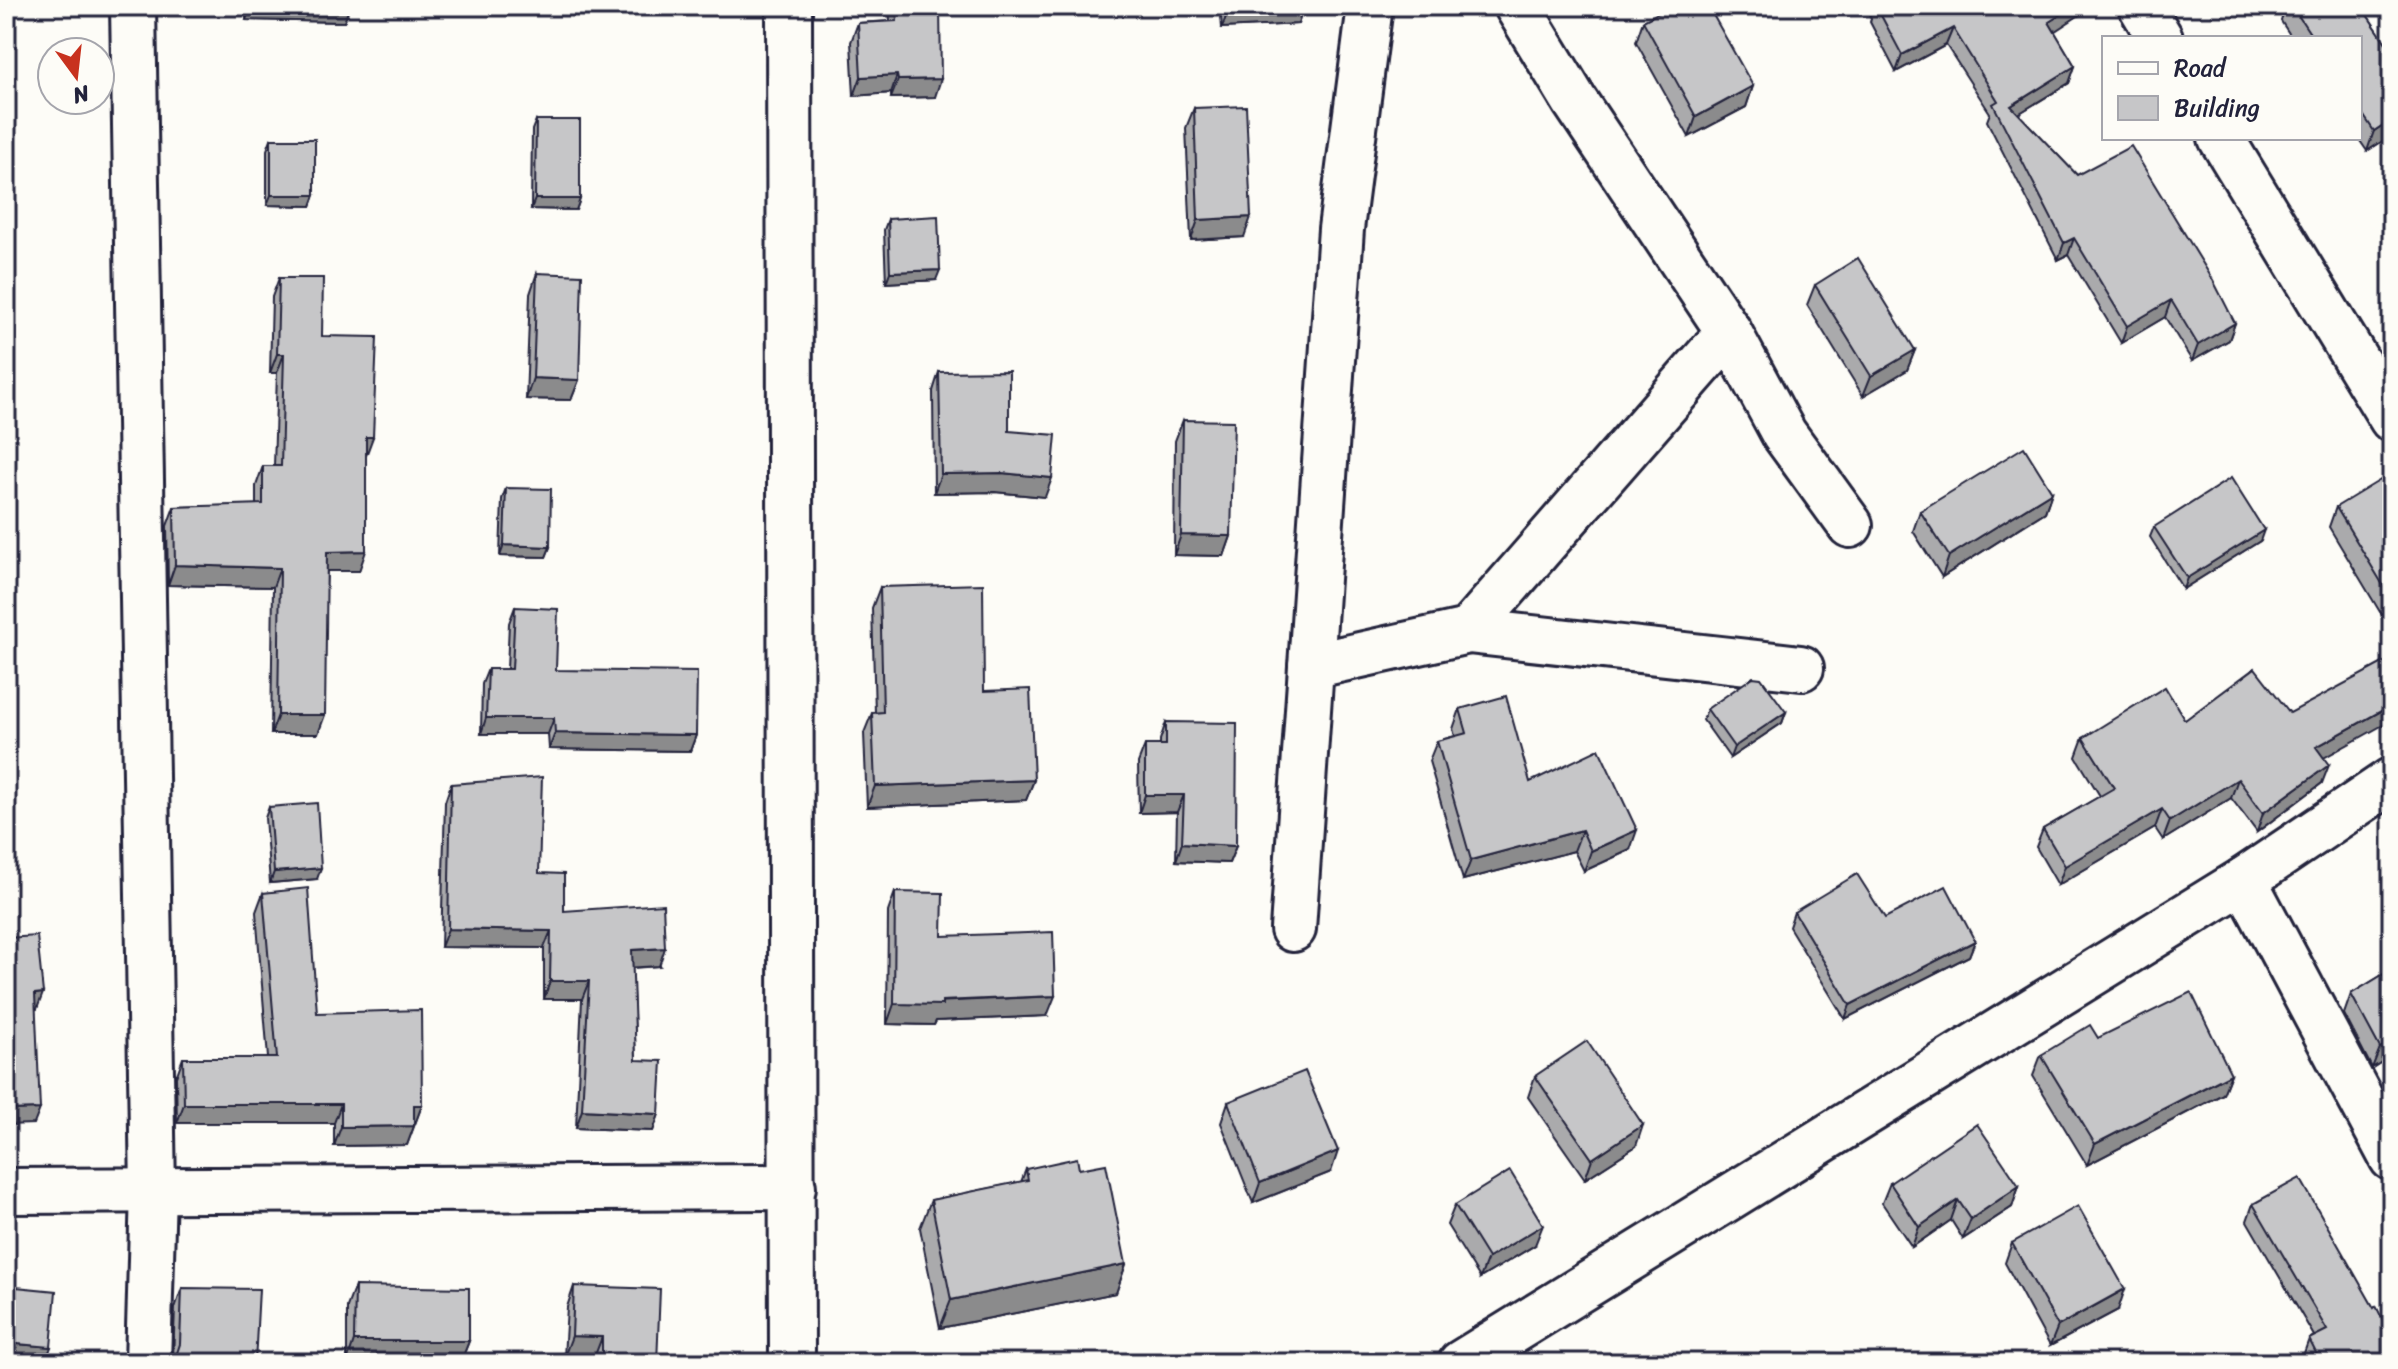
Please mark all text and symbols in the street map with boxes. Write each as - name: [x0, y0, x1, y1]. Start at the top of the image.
- north arrow: [36, 36, 116, 116]
- legend: [2102, 36, 2362, 140]
- text: Road: [2174, 47, 2228, 89]
- text: N: [68, 74, 94, 116]
- text: Building: [2174, 87, 2260, 129]

